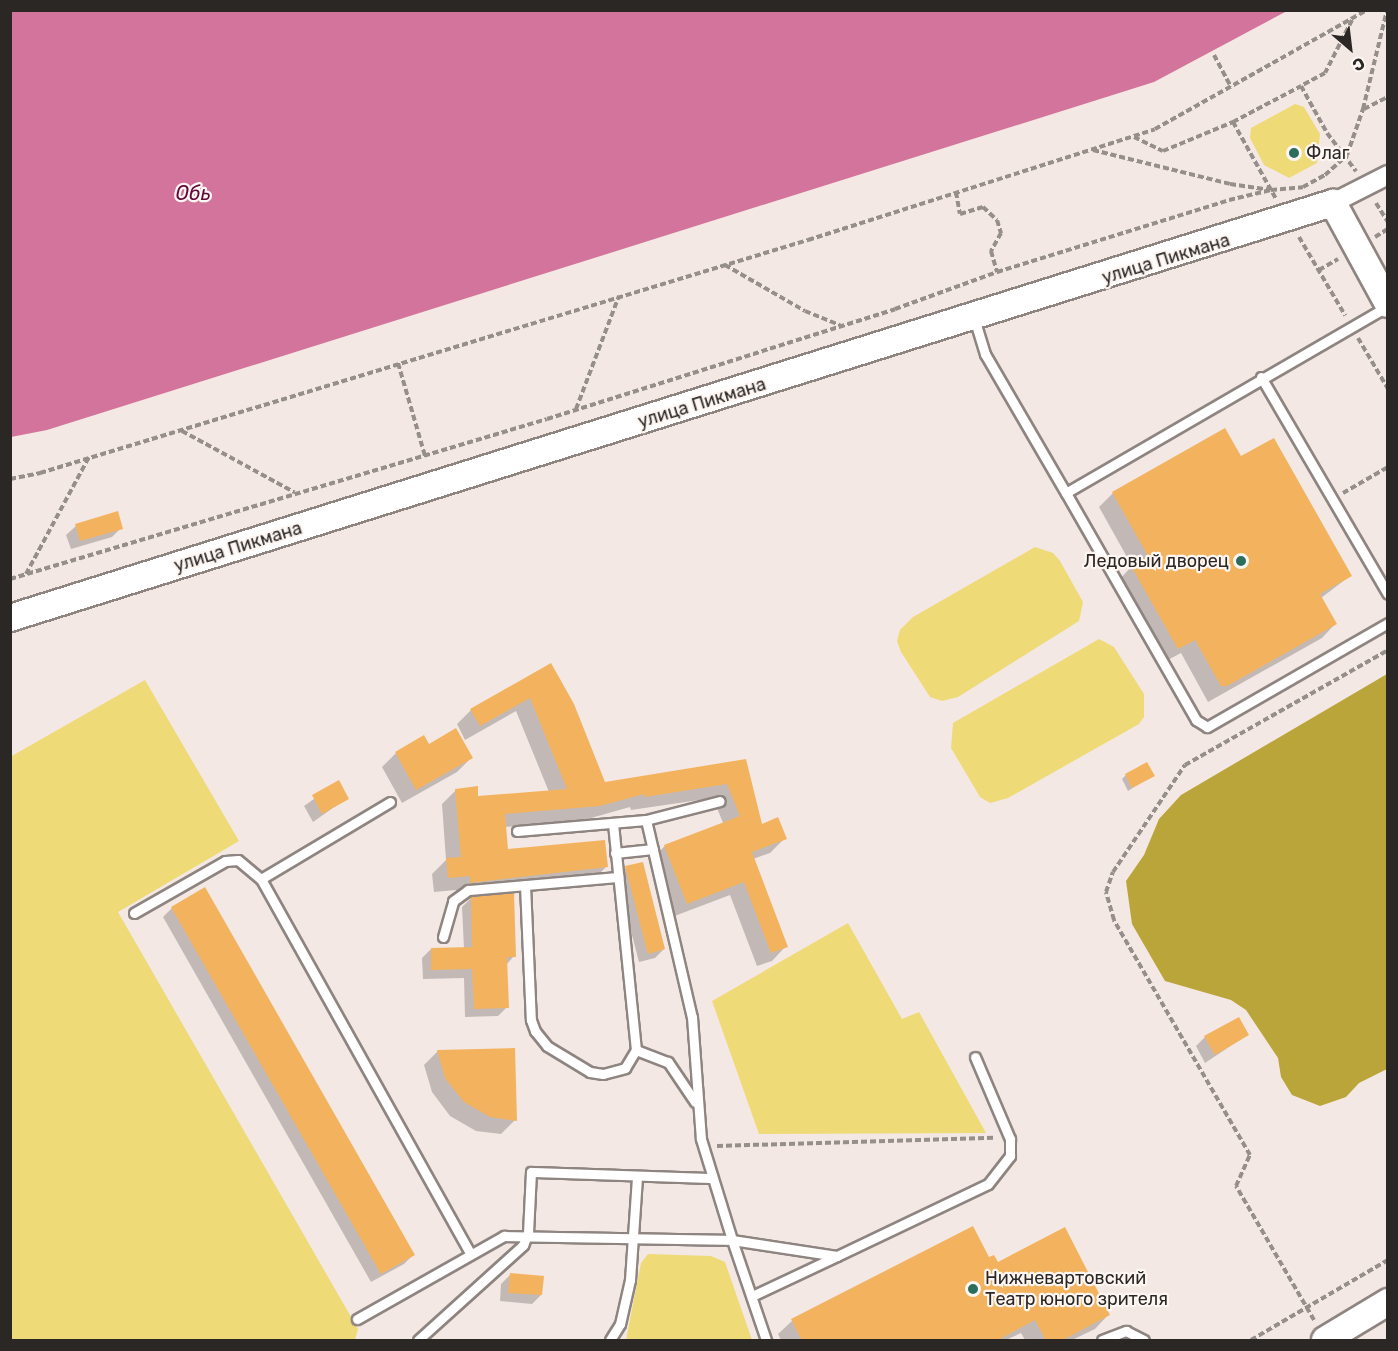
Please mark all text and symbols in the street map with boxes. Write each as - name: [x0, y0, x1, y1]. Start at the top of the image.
- north arrow: [1320, 18, 1380, 78]
- text: С: [1349, 53, 1368, 75]
- place label: Флаг: [1306, 142, 1350, 164]
- marker: Флаг: [1287, 146, 1301, 160]
- water label: Обь: [175, 181, 211, 205]
- street label: улица Пикмана: [1099, 229, 1233, 289]
- street label: улица Пикмана: [635, 373, 769, 433]
- street label: улица Пикмана: [171, 517, 305, 577]
- place label: Ледовый дворец: [1084, 550, 1229, 572]
- marker: Ледовый дворец: [1234, 554, 1248, 568]
- place label: Нижневартовский Театр юного зрителя: [985, 1268, 1168, 1310]
- marker: Нижневартовский Театр юного зрителя: [966, 1282, 980, 1296]

